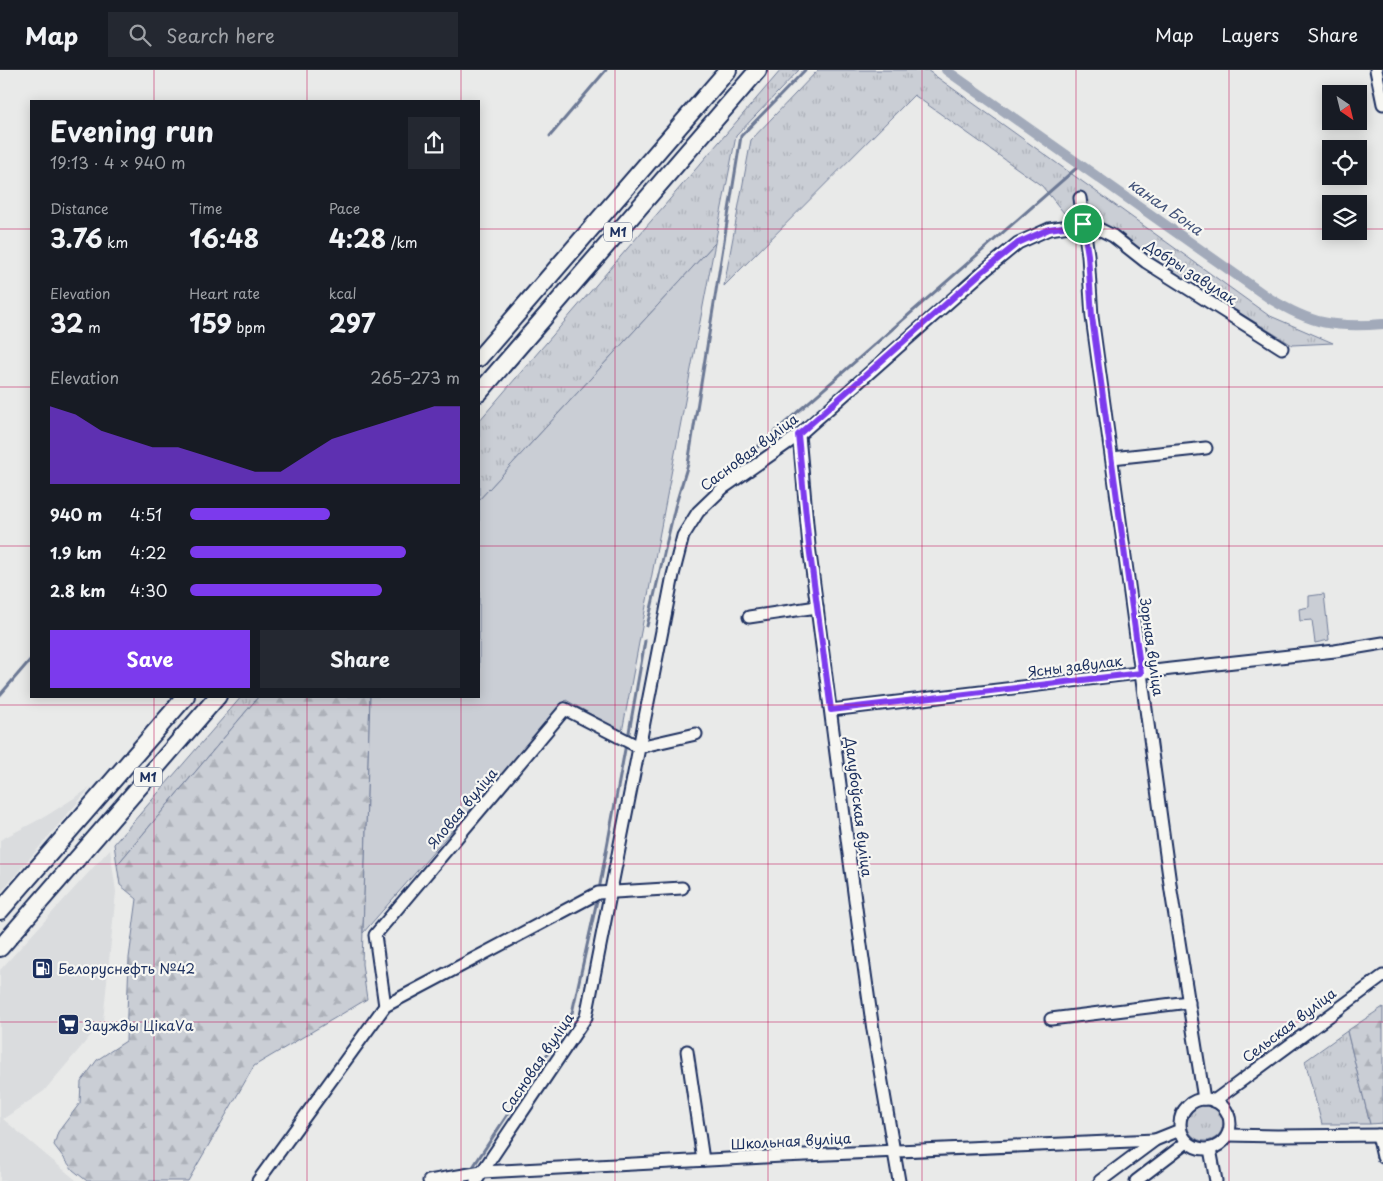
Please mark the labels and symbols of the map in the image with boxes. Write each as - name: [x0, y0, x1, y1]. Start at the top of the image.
- north arrow: [1322, 85, 1368, 130]
- water label: канал Бона: [1124, 172, 1208, 241]
- pin: [1062, 203, 1104, 245]
- road number: М1: [604, 222, 632, 242]
- street label: Добры завулак: [1140, 234, 1242, 310]
- street label: Сасновая вуліца: [696, 408, 803, 496]
- street label: Зорная вуліца: [1135, 596, 1169, 698]
- street label: Ясны завулак: [1026, 650, 1124, 682]
- street label: Далубоўская вуліца: [840, 735, 878, 879]
- street label: Яловая вуліца: [422, 763, 502, 853]
- road number: М1: [134, 768, 162, 786]
- fuel station icon: Белоруснефть №42: [30, 956, 54, 980]
- place label: Белоруснефть №42: [58, 958, 195, 979]
- street label: Сельская вуліца: [1238, 982, 1341, 1067]
- street label: Сасновая вуліца: [495, 1008, 579, 1118]
- supermarket icon: Заужды ЦікаVа: [56, 1013, 80, 1037]
- place label: Заужды ЦікаVа: [84, 1015, 194, 1036]
- street label: Школьная вуліца: [730, 1127, 852, 1155]

